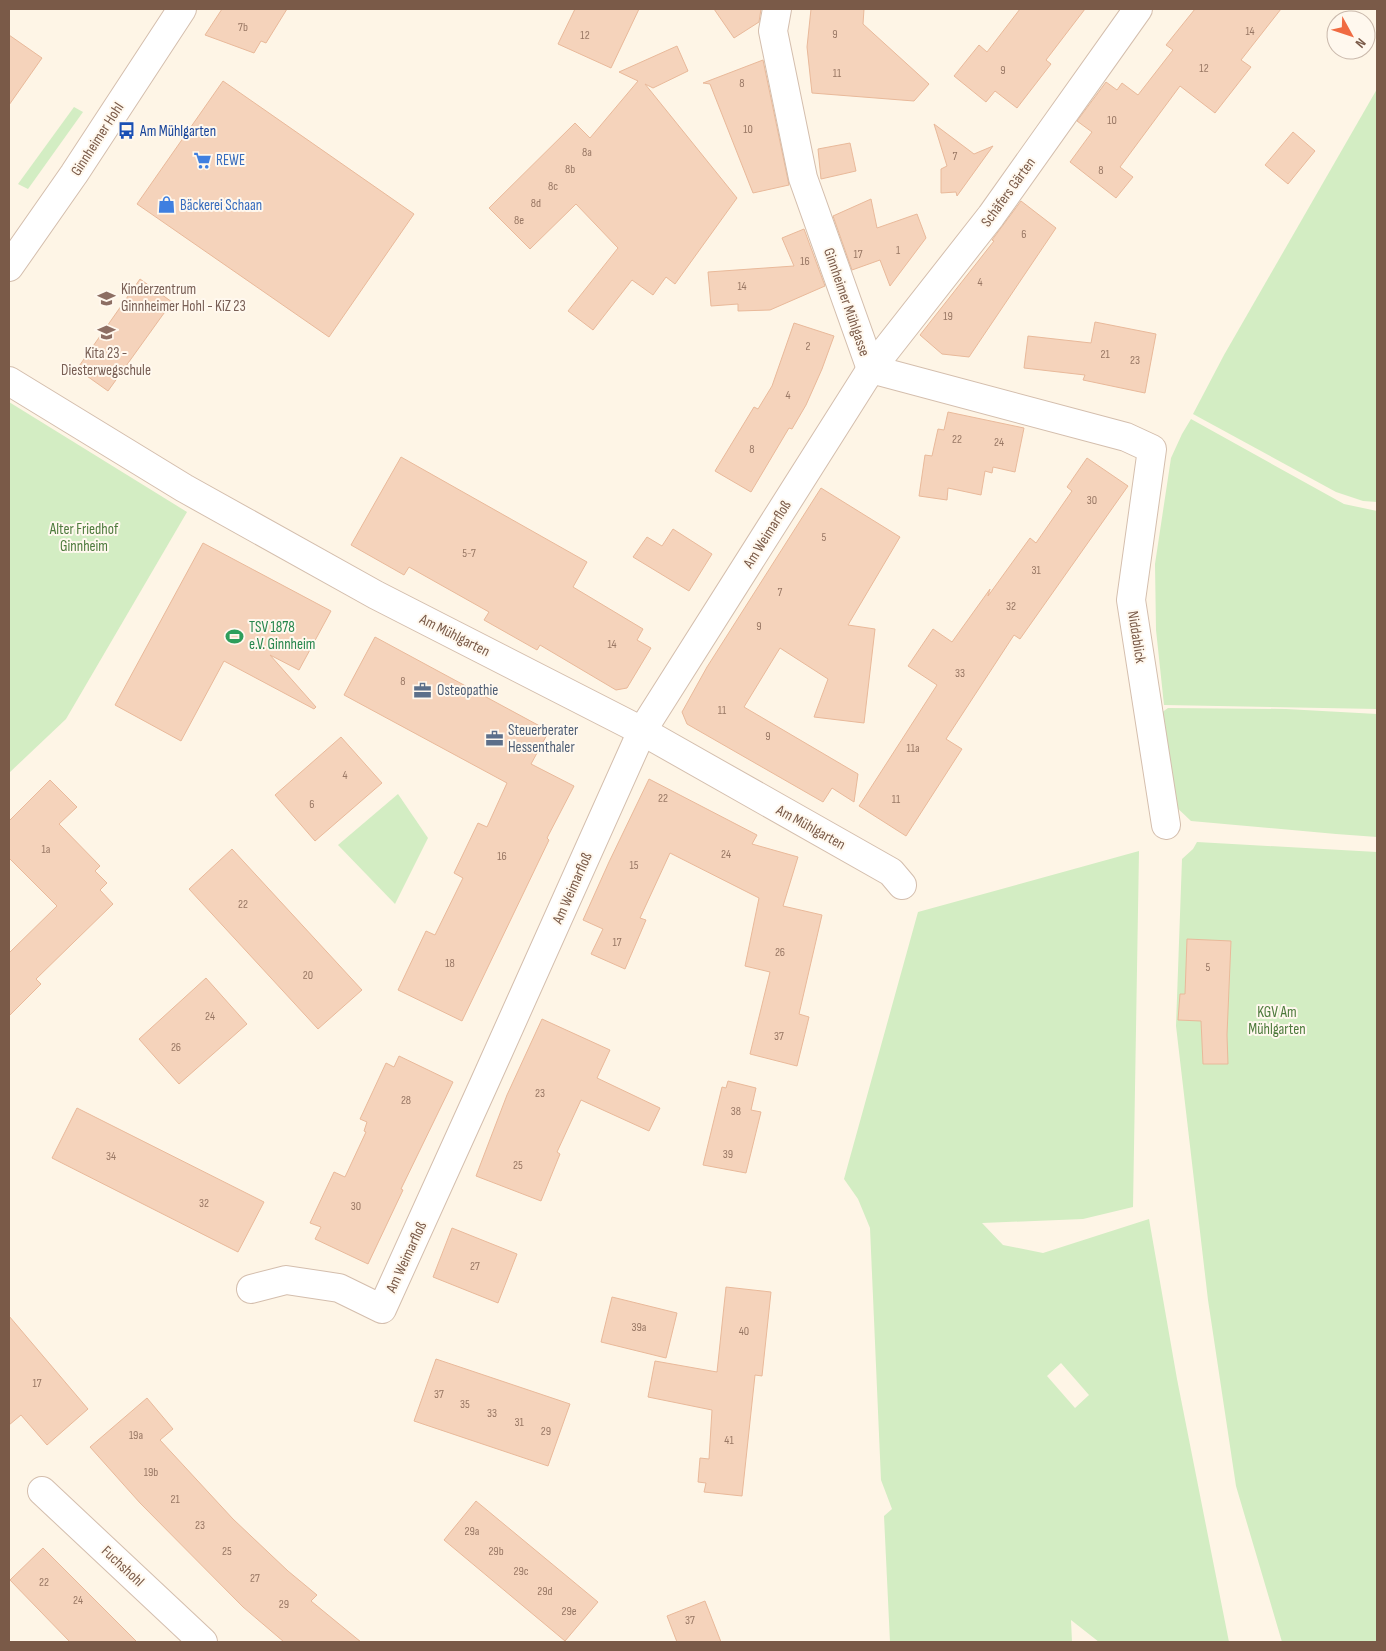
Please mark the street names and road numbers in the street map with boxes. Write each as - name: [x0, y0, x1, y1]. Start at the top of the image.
- street label: Ginnheimer Hohl: [67, 99, 128, 180]
- street label: Schäfers Gärten: [977, 154, 1040, 231]
- street label: Ginnheimer Mühlgasse: [819, 245, 874, 359]
- street label: Am Weimarfloß: [739, 497, 796, 572]
- street label: Am Mühlgarten: [416, 609, 493, 661]
- street label: Niddablick: [1123, 610, 1150, 665]
- street label: Am Mühlgarten: [772, 800, 849, 854]
- street label: Am Weimarfloß: [548, 850, 597, 928]
- street label: Am Weimarfloß: [381, 1219, 431, 1297]
- street label: Fuchshohl: [97, 1542, 148, 1591]

